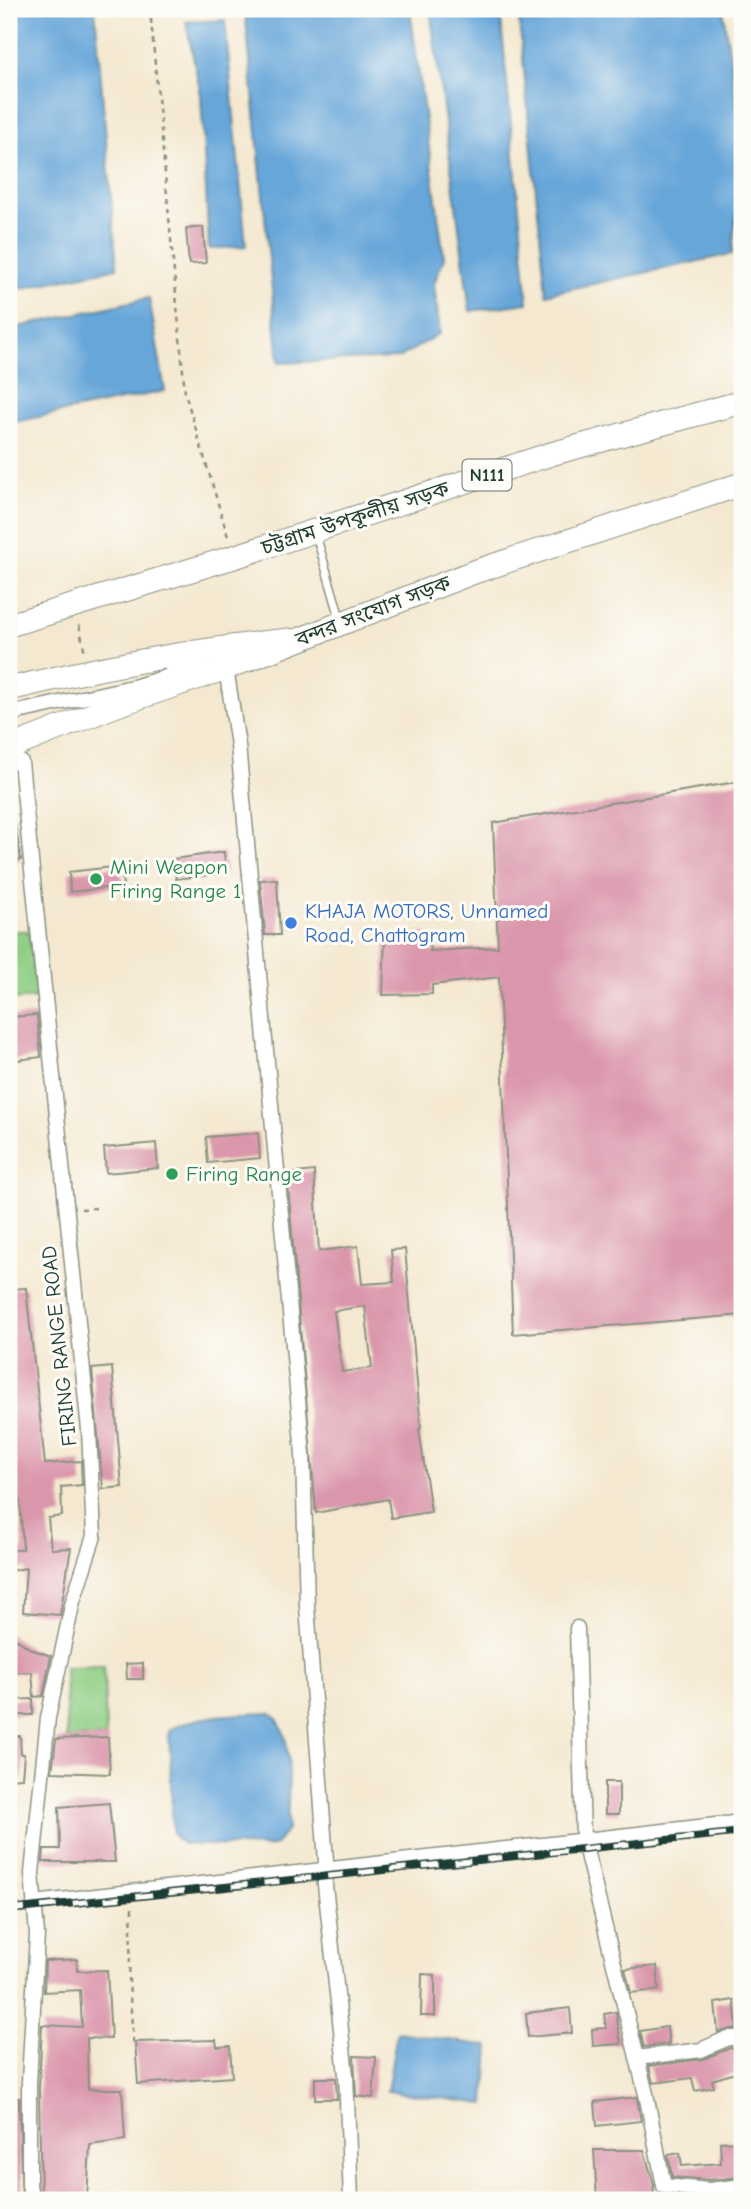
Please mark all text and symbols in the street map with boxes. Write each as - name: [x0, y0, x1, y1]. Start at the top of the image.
- road number: N111: [462, 460, 512, 490]
- street label: চট্টগ্রাম উপকূলীয় সড়ক: [257, 476, 453, 561]
- street label: বন্দর সংযোগ সড়ক: [291, 570, 455, 652]
- place label: Mini Weapon Firing Range 1: [110, 855, 241, 903]
- marker: Mini Weapon Firing Range 1: [88, 871, 104, 887]
- place label: KHAJA MOTORS, Unnamed Road, Chattogram: [305, 899, 548, 947]
- marker: KHAJA MOTORS, Unnamed Road, Chattogram: [283, 915, 299, 931]
- place label: Firing Range: [186, 1162, 302, 1186]
- marker: Firing Range: [164, 1166, 180, 1182]
- street label: FIRING RANGE ROAD: [37, 1244, 81, 1448]

